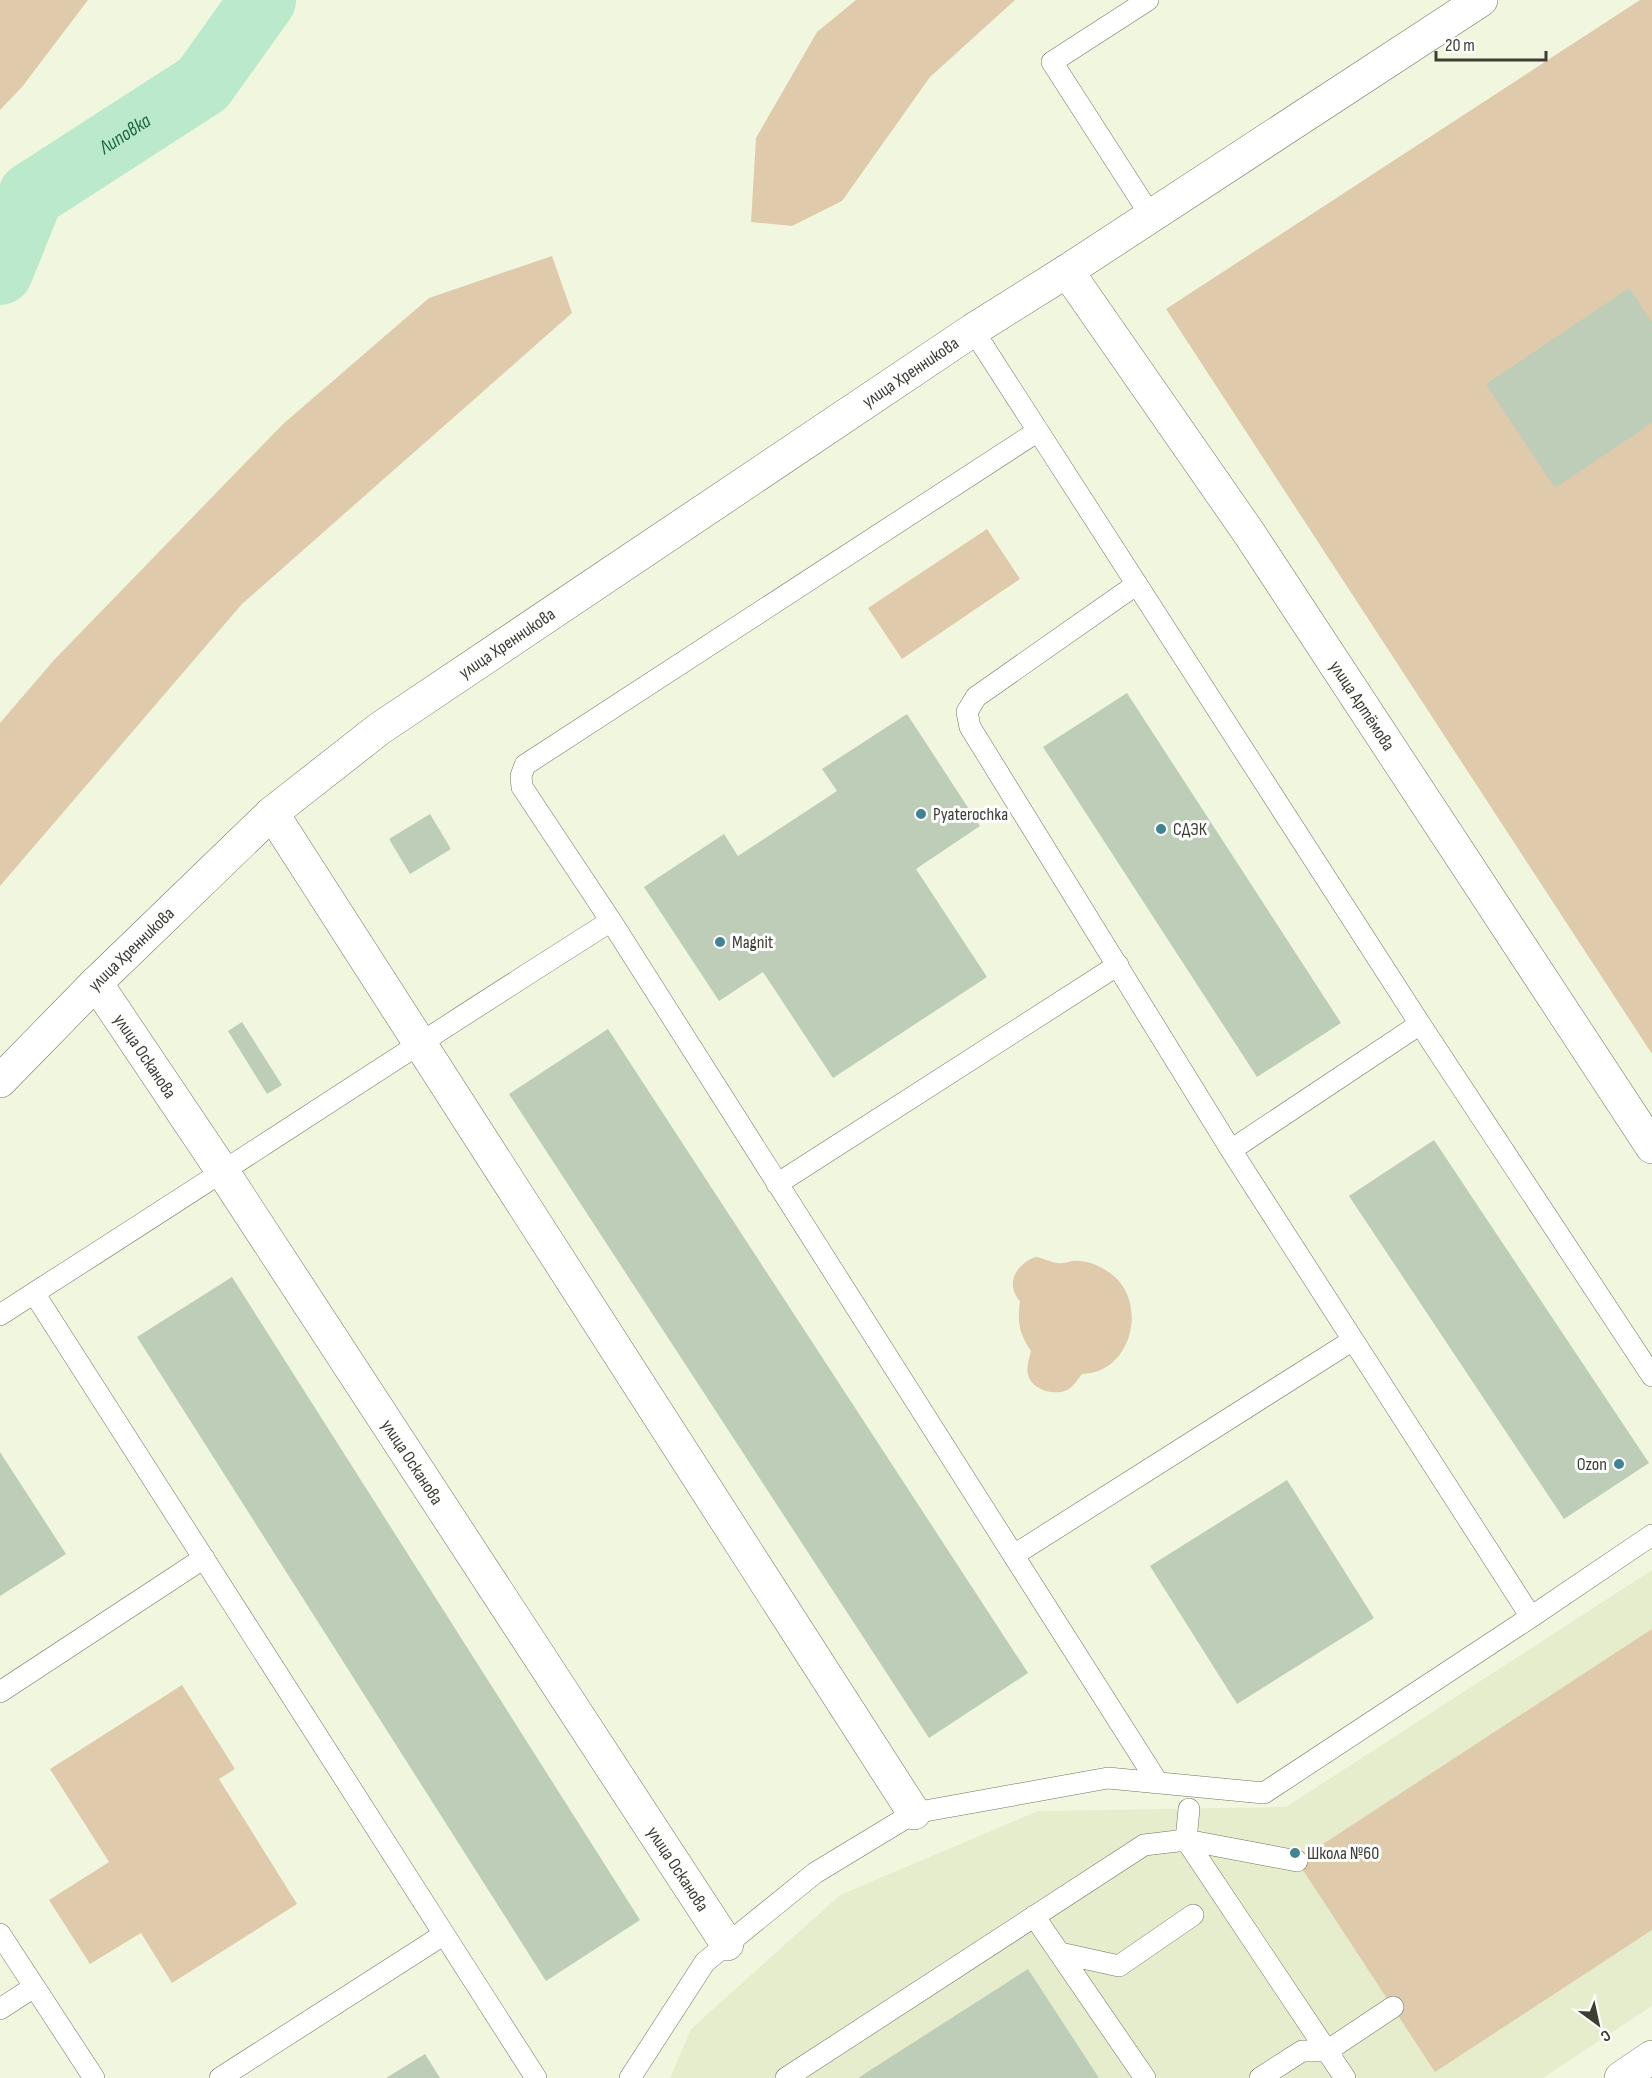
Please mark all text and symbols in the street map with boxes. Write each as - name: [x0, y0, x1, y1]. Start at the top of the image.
- scale bar: [1436, 24, 1546, 62]
- text: 20 m: [1445, 35, 1475, 56]
- water label: Липовка: [94, 109, 155, 160]
- street label: улица Хренникова: [858, 332, 963, 412]
- street label: улица Хренникова: [455, 603, 559, 683]
- street label: улица Артёмова: [1325, 657, 1399, 755]
- place label: Pyaterochka: [933, 804, 1008, 825]
- marker: Pyaterochka: [914, 807, 928, 821]
- place label: СДЭК: [1173, 819, 1208, 840]
- marker: СДЭК: [1154, 822, 1168, 836]
- street label: улица Хренникова: [84, 903, 179, 995]
- place label: Magnit: [732, 932, 774, 953]
- marker: Magnit: [713, 935, 727, 949]
- street label: улица Осканова: [109, 1010, 181, 1102]
- street label: улица Осканова: [377, 1416, 448, 1508]
- place label: Ozon: [1577, 1454, 1607, 1475]
- marker: Ozon: [1612, 1457, 1626, 1471]
- street label: улица Осканова: [643, 1822, 713, 1915]
- place label: Школа №60: [1307, 1843, 1379, 1864]
- marker: Школа №60: [1288, 1846, 1302, 1860]
- north arrow: [1568, 1994, 1628, 2054]
- text: С: [1597, 2025, 1614, 2046]

